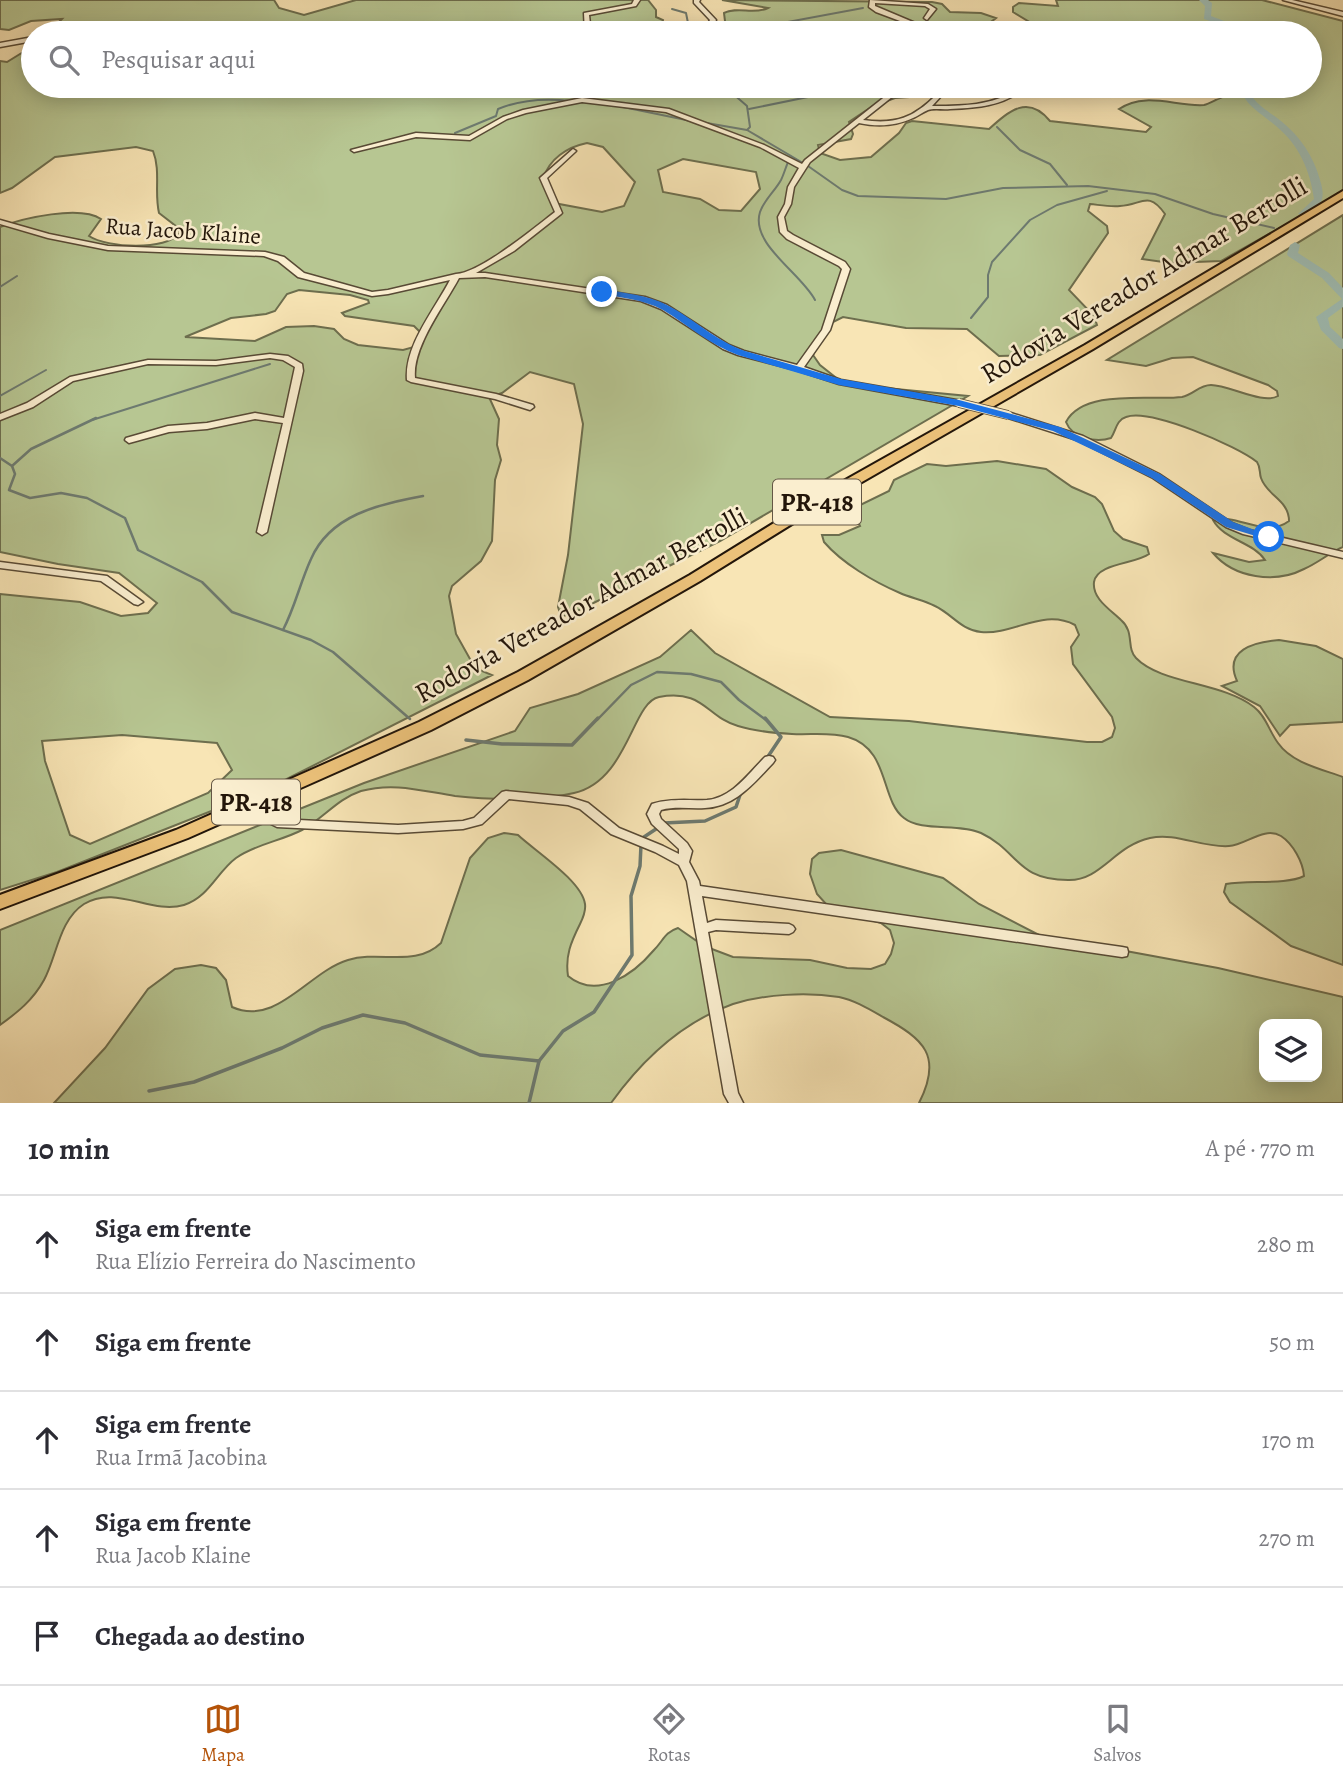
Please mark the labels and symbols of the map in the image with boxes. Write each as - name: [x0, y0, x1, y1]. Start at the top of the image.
- street label: Rodovia Vereador Admar Bertolli: [974, 167, 1314, 393]
- street label: Rua Jacob Klaine: [104, 210, 262, 252]
- route end: [586, 276, 617, 307]
- road number: PR-418: [773, 480, 861, 524]
- street label: Rodovia Vereador Admar Bertolli: [408, 498, 754, 712]
- route start: [1253, 521, 1284, 552]
- road number: PR-418: [212, 780, 300, 824]

